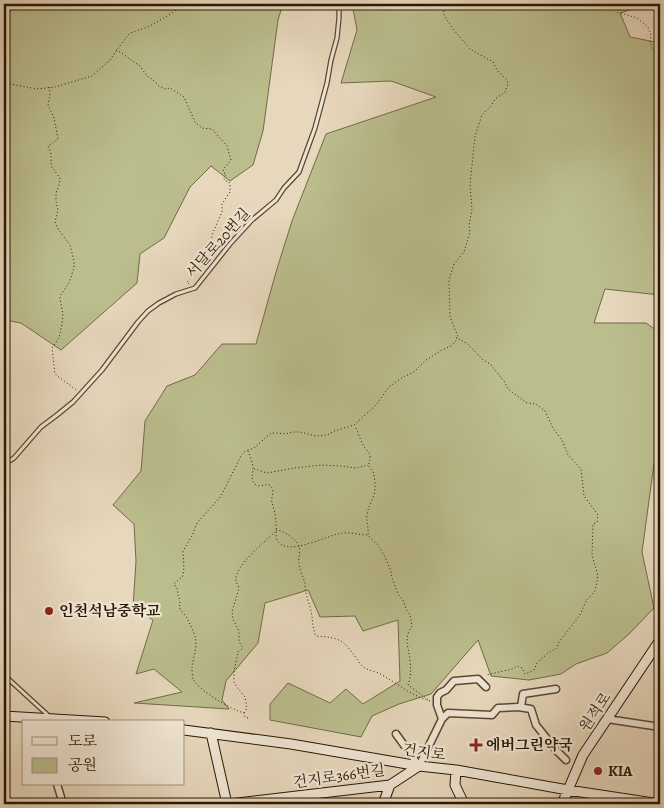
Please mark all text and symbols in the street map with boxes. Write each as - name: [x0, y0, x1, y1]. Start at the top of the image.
- street label: 서달로20번길: [181, 204, 255, 282]
- place label: 인천석남중학교: [59, 601, 161, 621]
- marker: 인천석남중학교: [43, 605, 55, 617]
- street label: 원적로: [575, 688, 616, 736]
- legend: [22, 720, 185, 786]
- text: 도로: [68, 731, 97, 751]
- place label: 에버그린약국: [486, 735, 573, 755]
- street label: 건지로: [401, 739, 447, 765]
- marker: 에버그린약국: [470, 739, 482, 751]
- text: 공원: [68, 755, 97, 775]
- street label: 건지로366번길: [292, 760, 386, 792]
- place label: KIA: [608, 761, 633, 781]
- marker: KIA: [592, 765, 604, 777]

